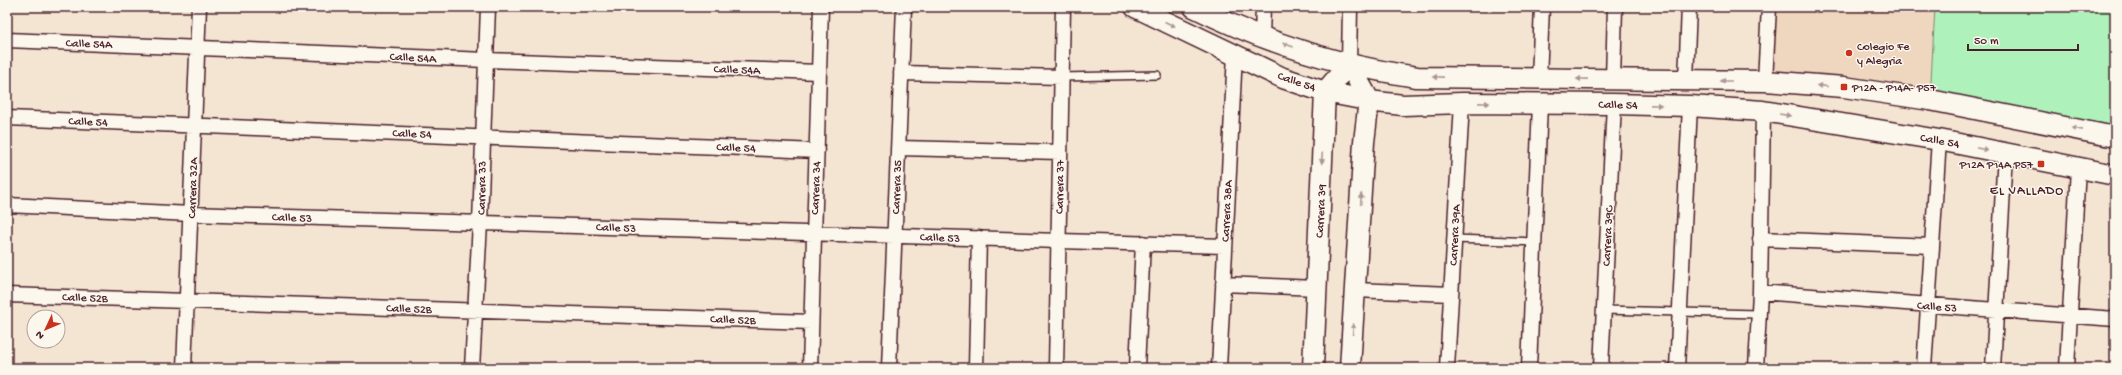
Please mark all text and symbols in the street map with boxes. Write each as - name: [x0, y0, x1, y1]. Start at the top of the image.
- one-way arrow: [1165, 21, 1176, 27]
- scale bar: [1968, 26, 2078, 52]
- text: 50 m: [1974, 35, 1999, 49]
- street label: Calle 54A: [65, 37, 113, 53]
- place label: Colegio Fe y Alegria: [1857, 41, 1910, 69]
- one-way arrow: [1281, 42, 1293, 48]
- marker: Colegio Fe y Alegria: [1844, 48, 1854, 58]
- street label: Calle 54A: [389, 51, 437, 67]
- street label: Calle 54A: [713, 63, 761, 79]
- street label: Calle 54: [1275, 70, 1318, 96]
- one-way arrow: [1431, 74, 1444, 80]
- one-way arrow: [1575, 76, 1588, 82]
- one-way arrow: [1719, 78, 1732, 84]
- one-way arrow: [1816, 82, 1828, 89]
- marker: P12A - P14A- P57: [1839, 82, 1849, 92]
- place label: P12A - P14A- P57: [1851, 82, 1937, 96]
- street label: Calle 54: [1598, 99, 1638, 113]
- one-way arrow: [1478, 100, 1491, 106]
- one-way arrow: [1650, 102, 1663, 108]
- one-way arrow: [1779, 112, 1791, 118]
- street label: Calle 54: [68, 115, 108, 131]
- one-way arrow: [2071, 126, 2083, 132]
- street label: Calle 54: [392, 127, 432, 143]
- street label: Calle 54: [1919, 132, 1961, 152]
- street label: Calle 54: [716, 141, 756, 157]
- one-way arrow: [1976, 146, 1988, 152]
- one-way arrow: [1319, 152, 1325, 165]
- street label: Carrera 32A: [186, 157, 202, 219]
- street label: Carrera 37: [1054, 159, 1068, 214]
- place label: P12A P14A P57: [1958, 159, 2034, 173]
- marker: P12A P14A P57: [2036, 159, 2046, 169]
- street label: Carrera 35: [890, 160, 906, 214]
- street label: Carrera 33: [476, 161, 490, 215]
- street label: Carrera 34: [809, 161, 825, 215]
- street label: Carrera 38A: [1219, 179, 1237, 242]
- street label: Carrera 39: [1314, 184, 1330, 238]
- district label: EL VALLADO: [1990, 184, 2064, 199]
- one-way arrow: [1357, 193, 1364, 205]
- street label: Carrera 39A: [1447, 203, 1465, 266]
- street label: Carrera 39C: [1600, 204, 1618, 267]
- street label: Calle 53: [272, 211, 312, 227]
- street label: Calle 53: [596, 221, 636, 237]
- street label: Calle 53: [920, 231, 960, 247]
- street label: Calle 52B: [62, 291, 109, 307]
- street label: Calle 53: [1916, 300, 1957, 316]
- street label: Calle 52B: [386, 302, 433, 318]
- north arrow: [26, 309, 66, 349]
- street label: Calle 52B: [710, 313, 757, 329]
- one-way arrow: [1349, 323, 1356, 335]
- text: N: [33, 328, 47, 341]

